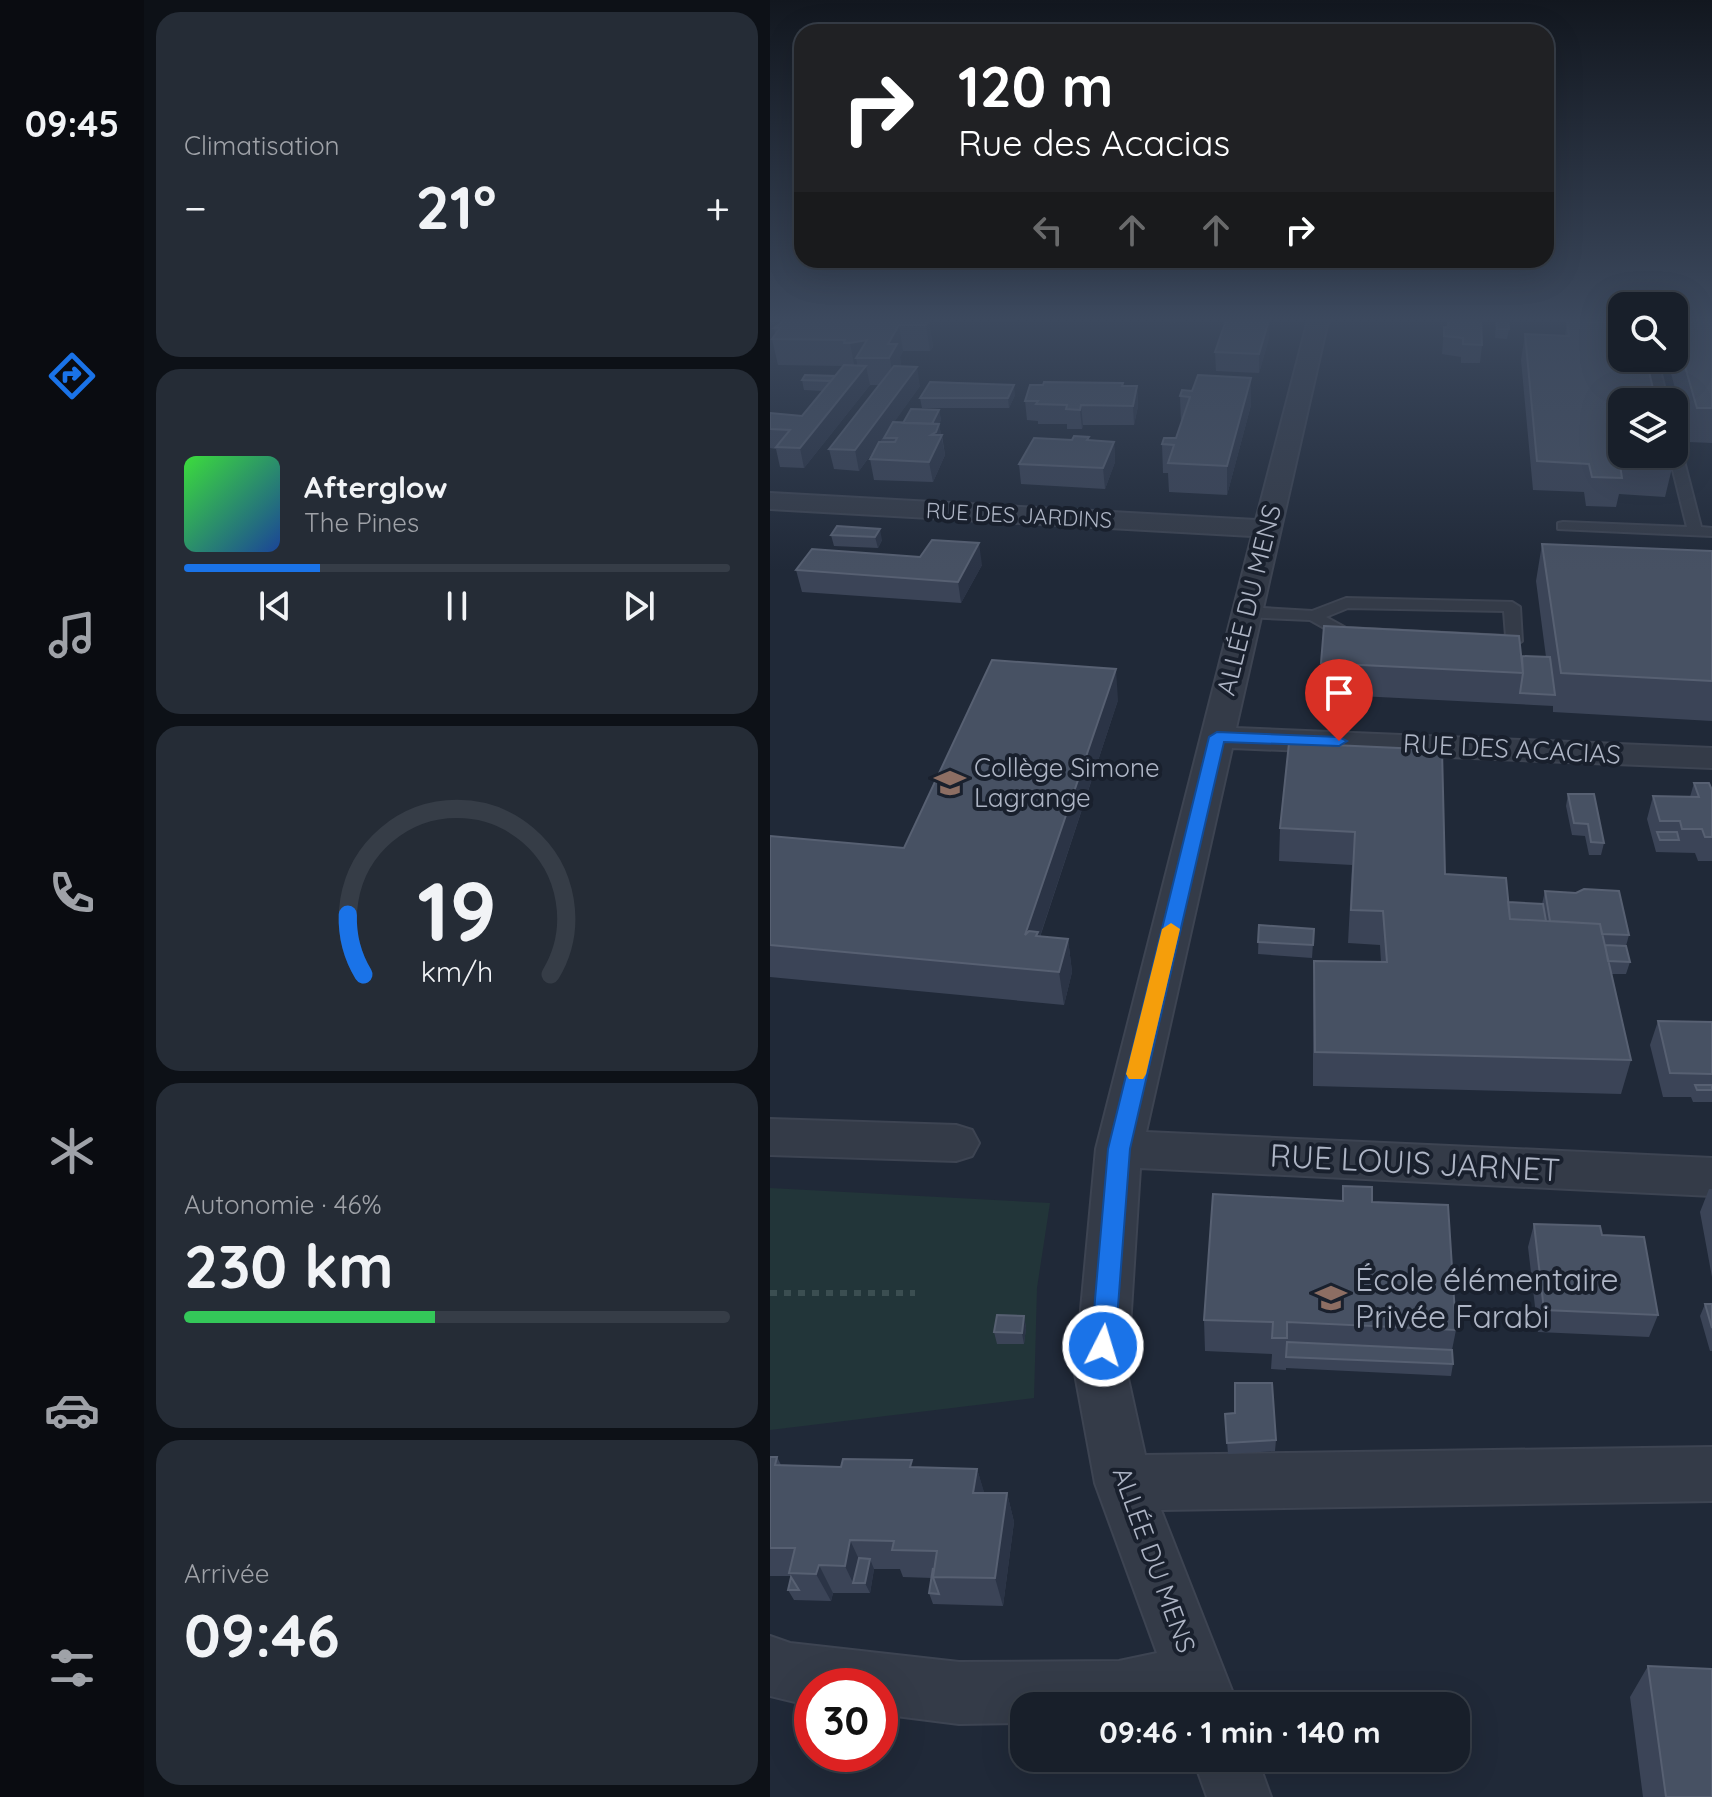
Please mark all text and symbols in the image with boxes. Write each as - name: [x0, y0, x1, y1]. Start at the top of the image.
- text: 120 m: [958, 51, 1113, 121]
- icon: right: [826, 56, 930, 160]
- text: 09:45: [25, 101, 119, 146]
- text: Rue des Acacias: [958, 120, 1230, 165]
- text: Climatisation: [184, 129, 340, 162]
- text: 21°: [416, 169, 497, 244]
- text: −: [184, 180, 207, 235]
- text: +: [705, 180, 730, 235]
- icon: left: [1026, 208, 1070, 252]
- icon: ahead: [1110, 208, 1154, 252]
- icon: ahead: [1194, 208, 1238, 252]
- icon: right: [1278, 208, 1322, 252]
- map controls: [1608, 292, 1688, 468]
- button: search: [1608, 292, 1688, 372]
- icon: directions: [44, 348, 100, 404]
- button: layers: [1608, 388, 1688, 468]
- text: Afterglow: [304, 468, 447, 506]
- street label: RUE DES JARDINS: [925, 496, 1113, 534]
- street label: ALLÉE DU MENS: [1209, 501, 1288, 699]
- text: The Pines: [304, 506, 419, 539]
- icon: previous: [253, 584, 297, 628]
- icon: pause: [435, 584, 479, 628]
- icon: next: [617, 584, 661, 628]
- icon: music: [44, 607, 100, 663]
- pin: [1305, 659, 1373, 741]
- icon: arrive: [1317, 671, 1361, 715]
- street label: RUE DES ACACIAS: [1402, 726, 1622, 771]
- place label: Collège Simone Lagrange: [974, 751, 1160, 814]
- school or university icon: Collège Simone Lagrange: [933, 766, 967, 800]
- text: 19: [417, 857, 497, 961]
- icon: phone: [44, 865, 100, 921]
- text: km/h: [421, 953, 493, 989]
- icon: climate: [44, 1123, 100, 1179]
- street label: RUE LOUIS JARNET: [1269, 1134, 1561, 1190]
- text: Autonomie · 46%: [184, 1188, 382, 1221]
- text: 230 km: [184, 1228, 393, 1303]
- place label: École élémentaire Privée Farabi: [1355, 1259, 1619, 1336]
- school or university icon: École élémentaire Privée Farabi: [1314, 1281, 1348, 1315]
- position arrow: [1061, 1304, 1145, 1388]
- icon: car: [44, 1382, 100, 1438]
- street label: ALLÉE DU MENS: [1106, 1462, 1203, 1657]
- text: Arrivée: [184, 1557, 269, 1590]
- text: 09:46: [184, 1597, 340, 1672]
- icon: filters: [44, 1640, 100, 1696]
- speed limit sign: 30: [794, 1668, 898, 1772]
- text: 09:46 · 1 min · 140 m: [1099, 1713, 1381, 1751]

